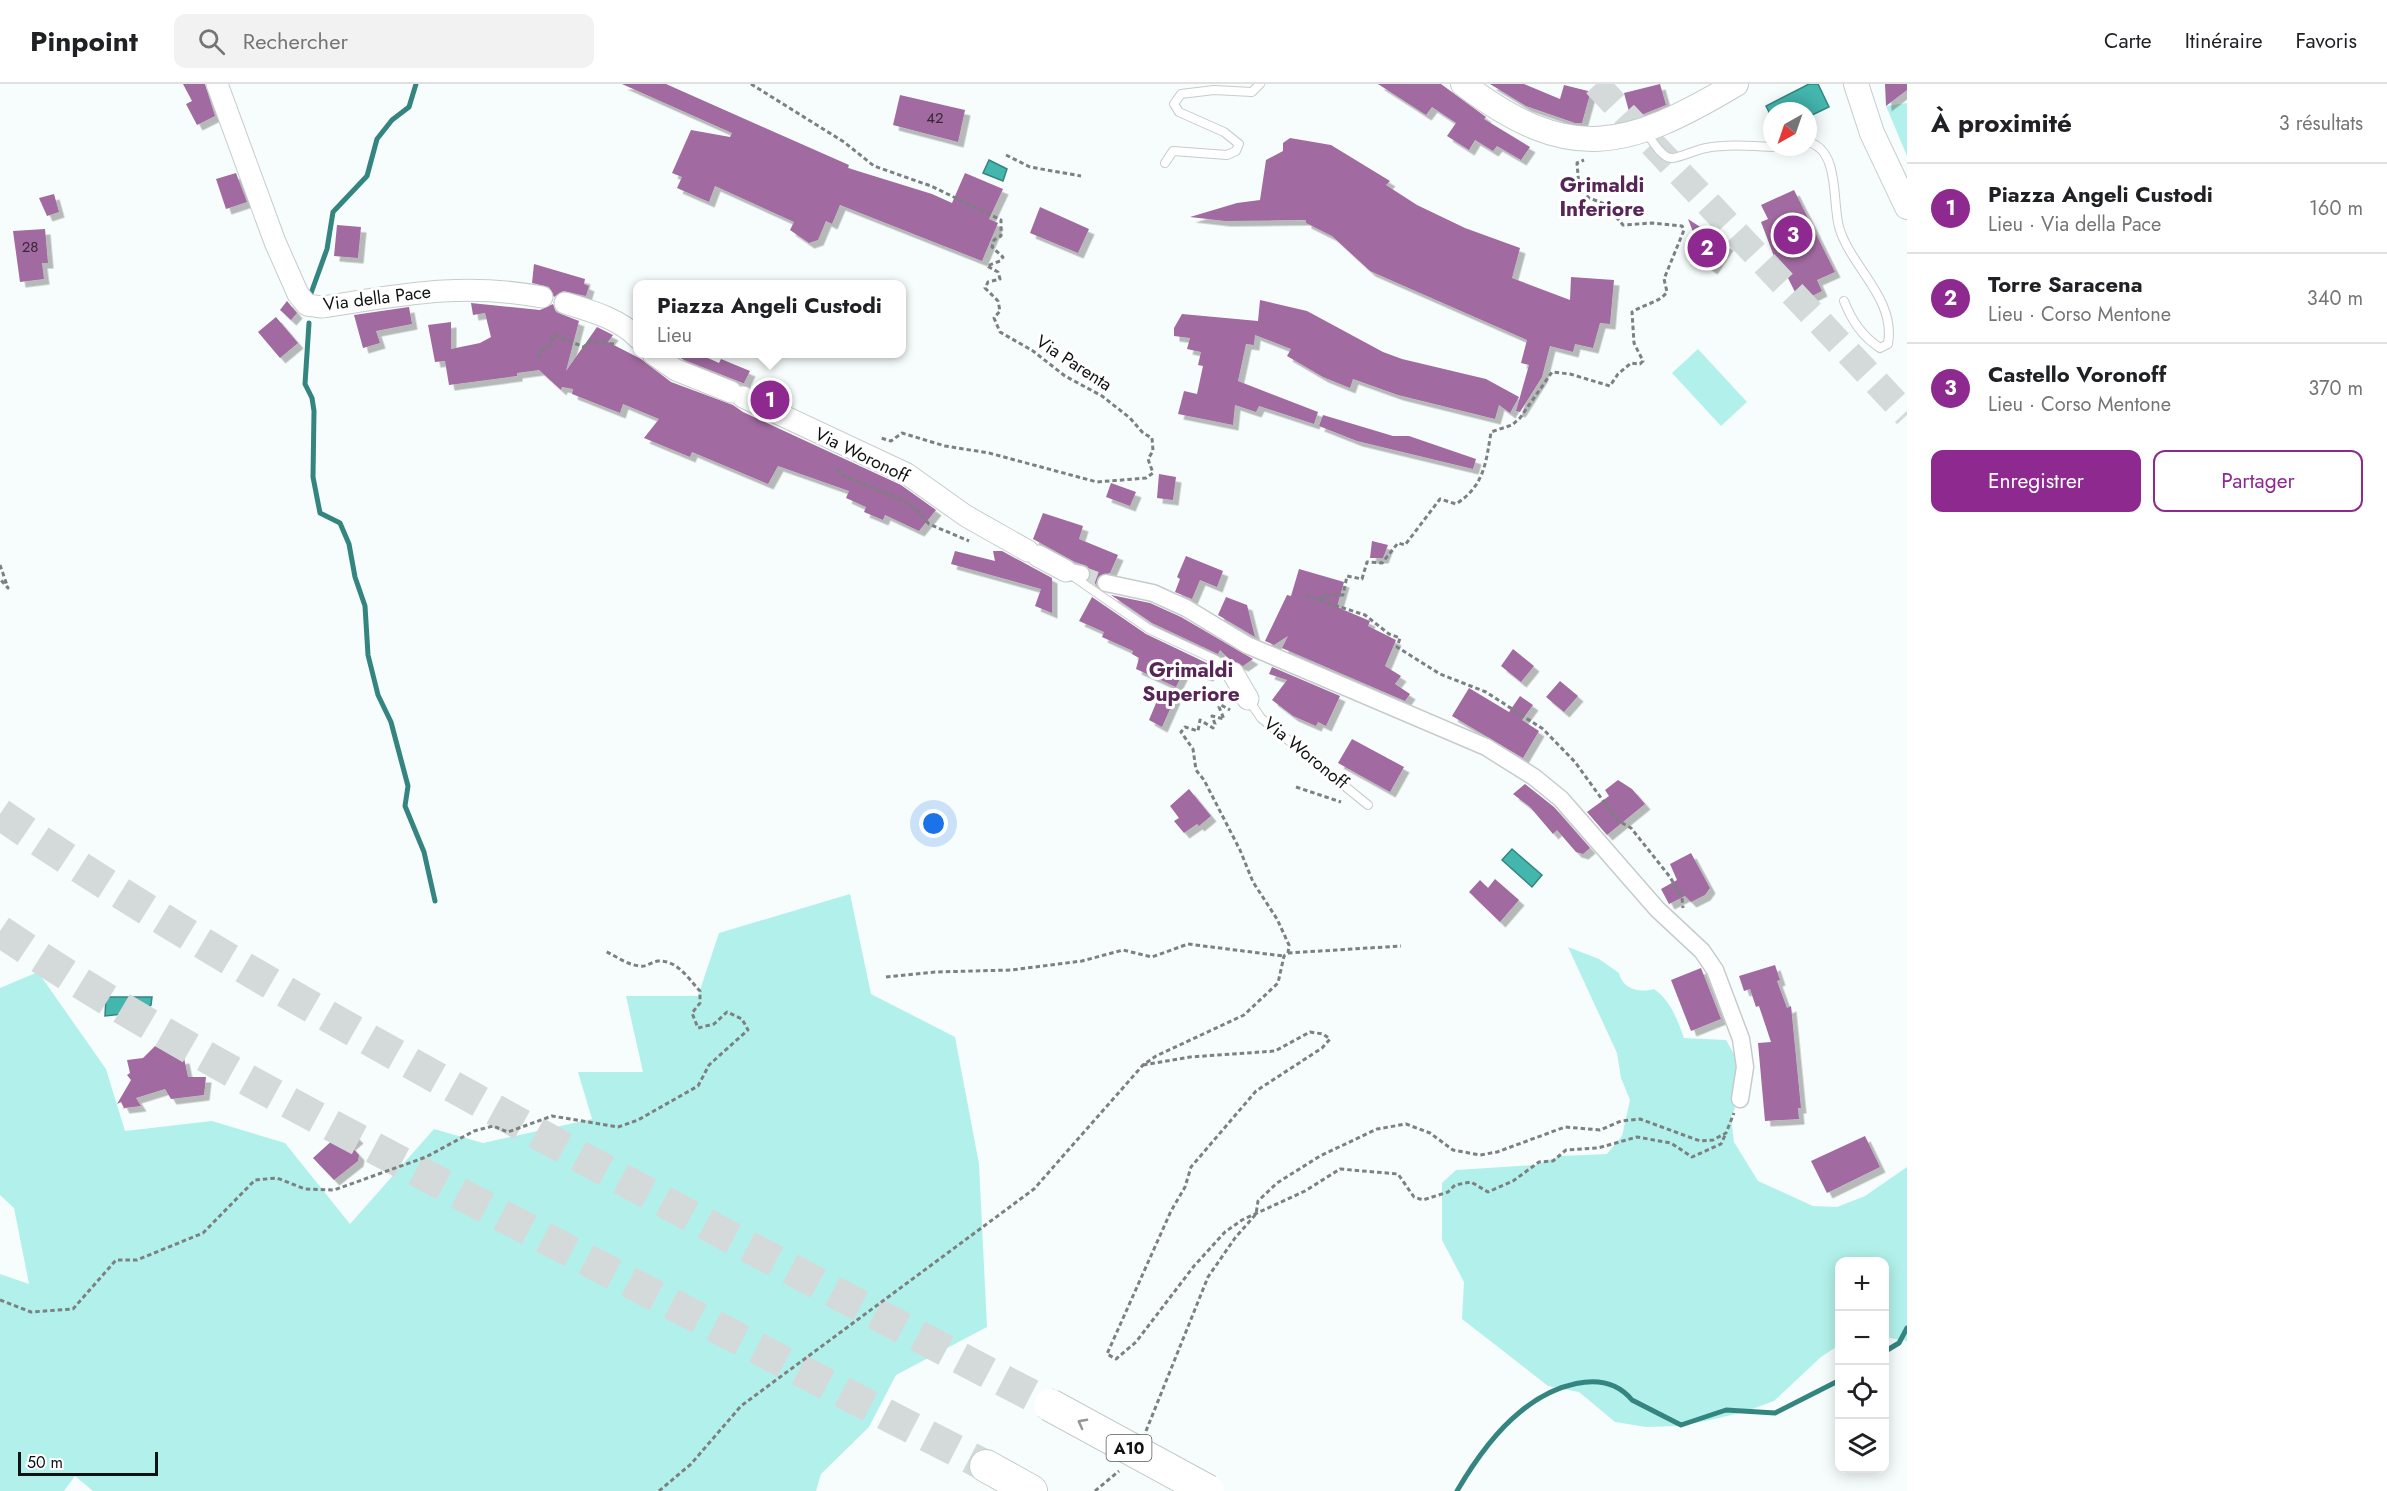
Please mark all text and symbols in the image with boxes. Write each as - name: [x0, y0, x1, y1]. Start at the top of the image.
- search box: [174, 14, 594, 68]
- text: Pinpoint: [30, 21, 138, 62]
- icon: search: [195, 25, 228, 58]
- text: Rechercher: [243, 25, 348, 57]
- text: Carte: [2104, 26, 2152, 56]
- text: Itinéraire: [2185, 26, 2263, 56]
- text: Favoris: [2296, 26, 2357, 56]
- north arrow: [1763, 102, 1817, 156]
- text: À proximité: [1931, 104, 2072, 142]
- house number: 42: [926, 107, 944, 129]
- text: 3 résultats: [2279, 109, 2363, 138]
- district label: Grimaldi Inferiore: [1559, 170, 1645, 224]
- text: Piazza Angeli Custodi: [1988, 178, 2213, 210]
- text: 1: [1945, 194, 1956, 223]
- text: 160 m: [2309, 194, 2363, 223]
- text: Lieu · Via della Pace: [1988, 210, 2161, 239]
- pin: 3: [1774, 212, 1812, 258]
- pin: 2: [1688, 226, 1726, 270]
- house number: 28: [22, 236, 38, 258]
- text: Torre Saracena: [1988, 268, 2143, 300]
- street label: Via della Pace: [322, 278, 432, 318]
- popup: [633, 280, 906, 358]
- text: 2: [1944, 284, 1957, 313]
- text: 340 m: [2307, 284, 2363, 313]
- text: Piazza Angeli Custodi: [657, 289, 882, 321]
- text: Lieu · Corso Mentone: [1988, 300, 2171, 329]
- text: Lieu: [657, 321, 692, 350]
- street label: Via Parenta: [1031, 329, 1117, 397]
- text: Castello Voronoff: [1988, 358, 2166, 390]
- text: 3: [1944, 374, 1957, 403]
- text: 370 m: [2308, 374, 2363, 403]
- pin: 1: [750, 378, 790, 422]
- text: Lieu · Corso Mentone: [1988, 390, 2171, 419]
- street label: Via Woronoff: [810, 421, 914, 489]
- button: Enregistrer: [1931, 450, 2141, 512]
- button: Partager: [2153, 450, 2363, 512]
- district label: Grimaldi Superiore: [1142, 655, 1240, 709]
- street label: Via Woronoff: [1258, 711, 1355, 796]
- your location: [919, 809, 948, 838]
- map controls: [1835, 1257, 1889, 1473]
- button: +: [1835, 1257, 1889, 1311]
- button: −: [1835, 1311, 1889, 1365]
- button: locate: [1835, 1365, 1889, 1419]
- one-way arrow: [1078, 1419, 1089, 1430]
- button: layers: [1835, 1419, 1889, 1473]
- road number: A10: [1106, 1435, 1152, 1461]
- scale bar: [18, 1449, 158, 1476]
- text: 50 m: [27, 1451, 63, 1474]

